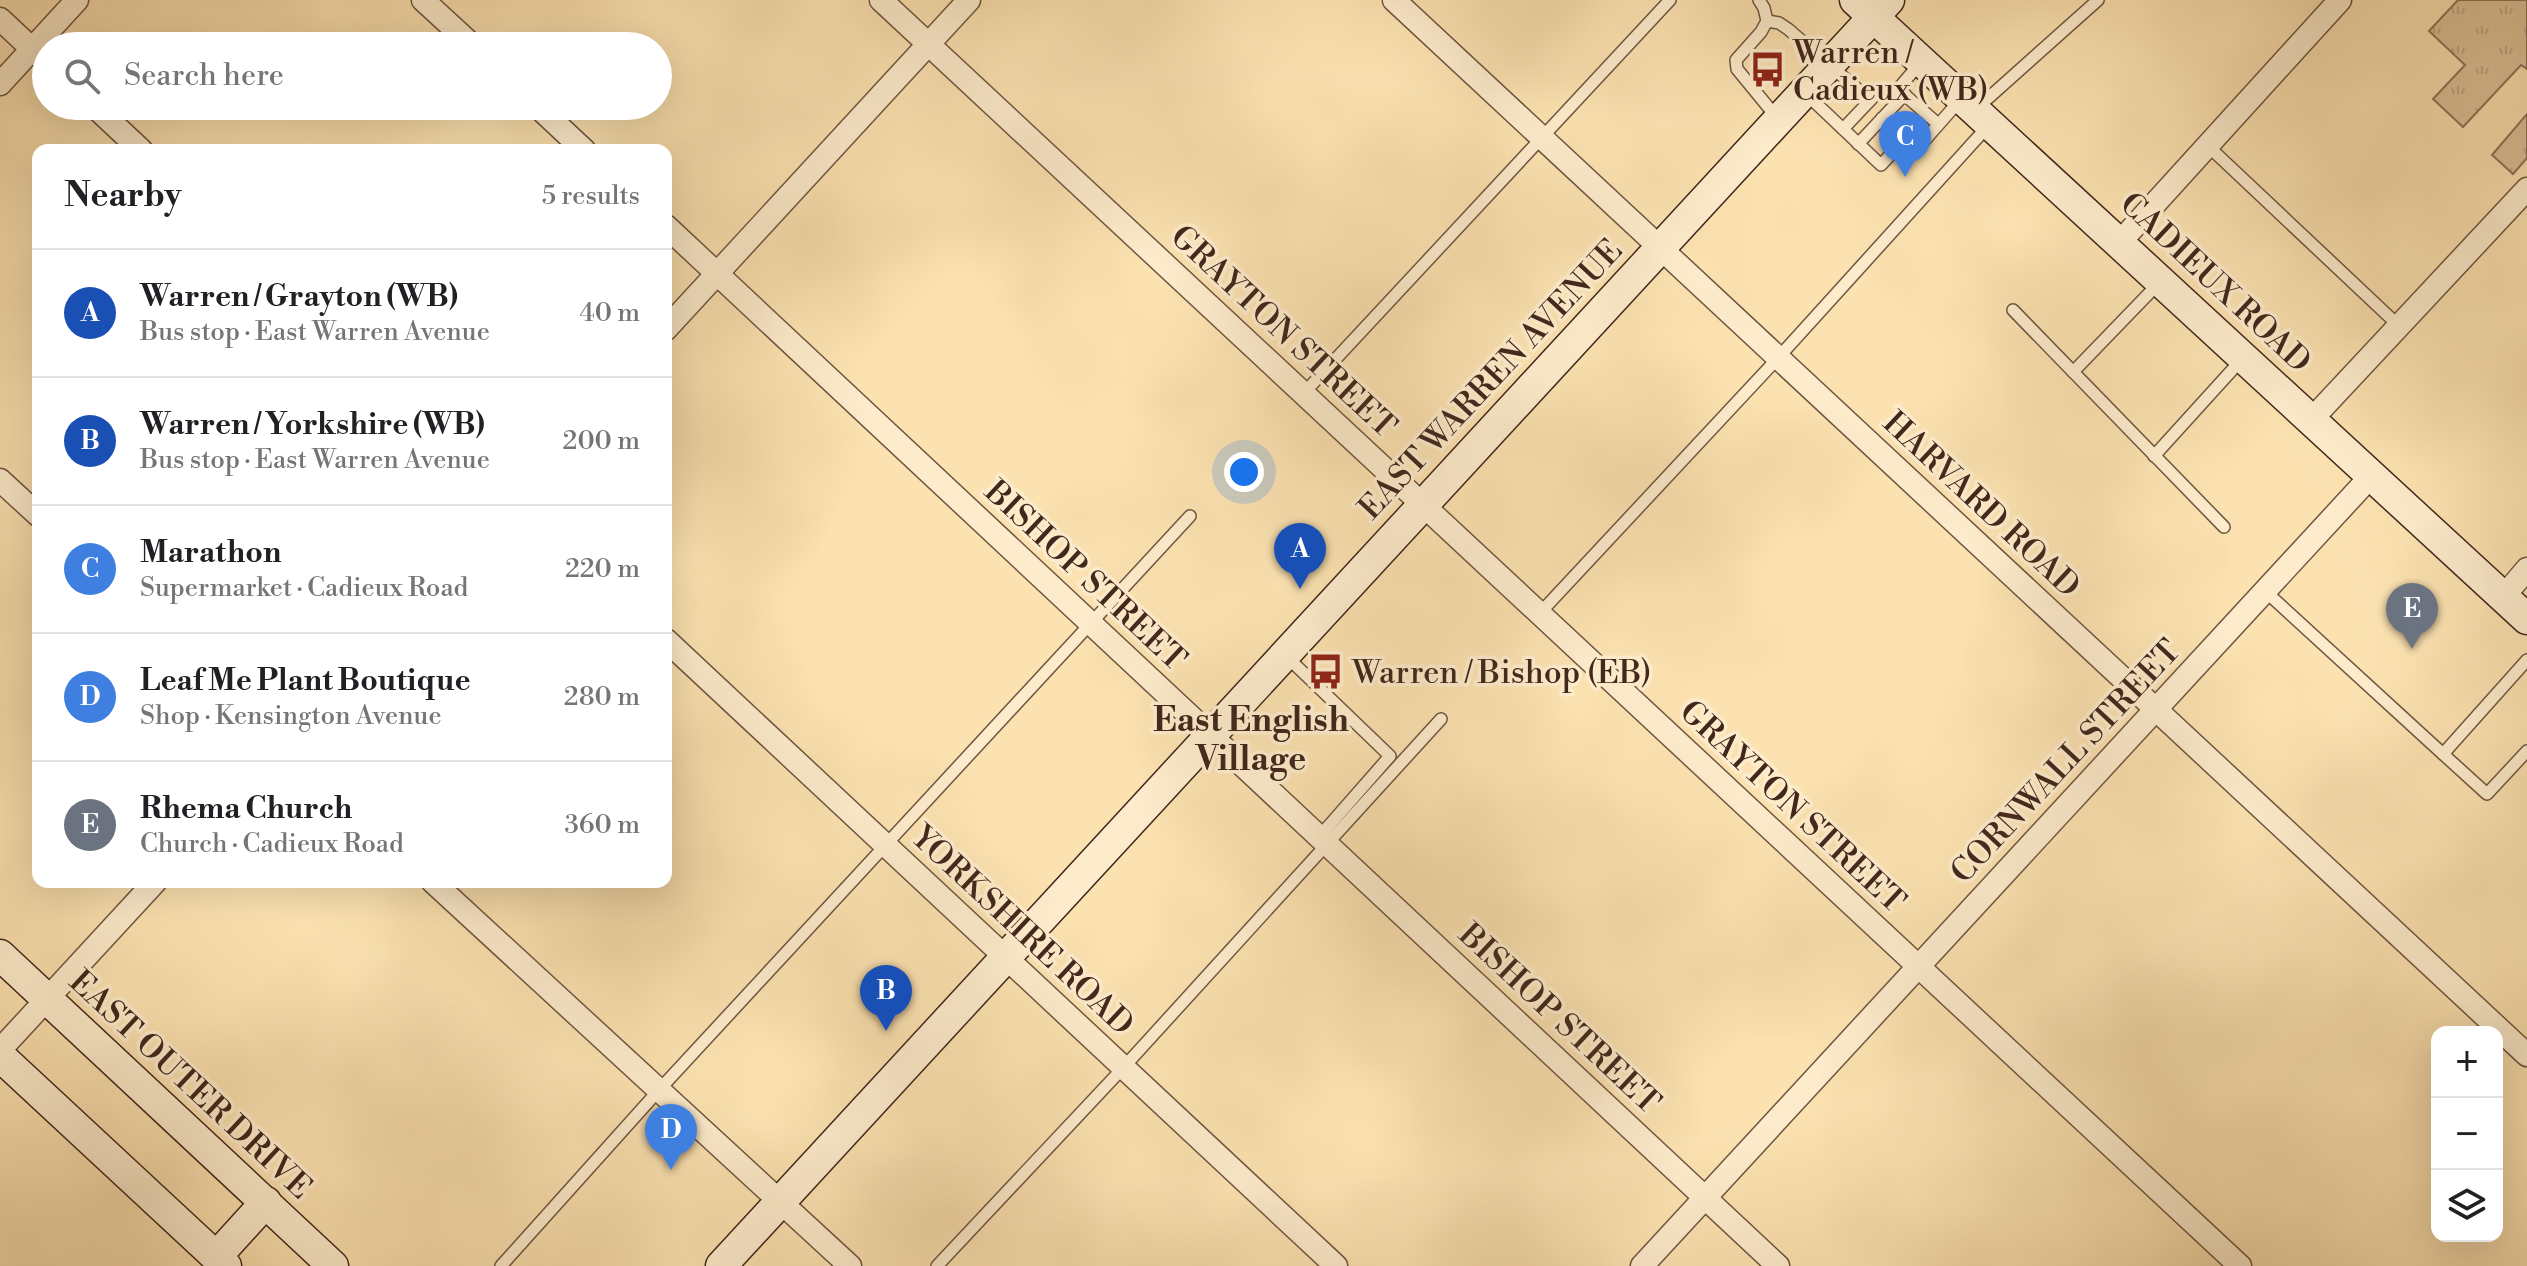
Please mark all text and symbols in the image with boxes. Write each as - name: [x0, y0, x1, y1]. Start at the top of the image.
- search box: [32, 32, 672, 120]
- place label: Warren / Cadieux (WB): [1792, 33, 1988, 110]
- bus stop icon: Warren / Cadieux (WB): [1748, 51, 1786, 89]
- icon: search: [60, 54, 104, 98]
- text: Search here: [124, 57, 284, 95]
- pin: C: [1879, 111, 1931, 177]
- text: Nearby: [64, 175, 182, 217]
- text: 5 results: [542, 180, 640, 212]
- street label: CADIEUX ROAD: [2111, 184, 2319, 382]
- street label: GRAYTON STREET: [1162, 217, 1404, 447]
- street label: EAST WARREN AVENUE: [1350, 231, 1631, 528]
- text: Warren / Grayton (WB): [140, 278, 458, 316]
- text: A: [81, 297, 99, 329]
- text: 40 m: [579, 297, 640, 329]
- text: Bus stop · East Warren Avenue: [140, 316, 490, 348]
- street label: HARVARD ROAD: [1874, 403, 2088, 606]
- text: Warren / Yorkshire (WB): [140, 406, 485, 444]
- text: B: [80, 425, 100, 457]
- text: 200 m: [563, 425, 640, 457]
- text: Bus stop · East Warren Avenue: [140, 444, 490, 476]
- your location: [1224, 452, 1264, 492]
- street label: BISHOP STREET: [975, 471, 1194, 679]
- pin: A: [1274, 523, 1326, 589]
- text: Marathon: [140, 534, 281, 572]
- text: C: [81, 553, 99, 585]
- text: 220 m: [565, 553, 640, 585]
- text: Supermarket · Cadieux Road: [140, 572, 468, 604]
- pin: E: [2386, 583, 2438, 649]
- street label: CORNWALL STREET: [1942, 631, 2189, 892]
- bus stop icon: Warren / Bishop (EB): [1307, 653, 1345, 691]
- place label: Warren / Bishop (EB): [1351, 653, 1651, 693]
- text: Leaf Me Plant Boutique: [140, 662, 471, 700]
- text: D: [80, 681, 100, 713]
- text: 280 m: [564, 681, 640, 713]
- street label: GRAYTON STREET: [1671, 692, 1913, 922]
- text: Shop · Kensington Avenue: [140, 700, 442, 732]
- district label: East English Village: [1153, 700, 1349, 781]
- text: Rhema Church: [140, 790, 352, 828]
- text: E: [81, 809, 99, 841]
- text: 360 m: [565, 809, 640, 841]
- street label: YORKSHIRE ROAD: [901, 816, 1142, 1044]
- text: Church · Cadieux Road: [140, 828, 404, 860]
- street label: BISHOP STREET: [1449, 914, 1668, 1122]
- street label: EAST OUTER DRIVE: [61, 962, 320, 1208]
- pin: B: [860, 965, 912, 1031]
- map controls: [2431, 1026, 2503, 1242]
- button: +: [2431, 1026, 2503, 1098]
- button: −: [2431, 1098, 2503, 1170]
- pin: D: [645, 1104, 697, 1170]
- button: layers: [2431, 1170, 2503, 1242]

